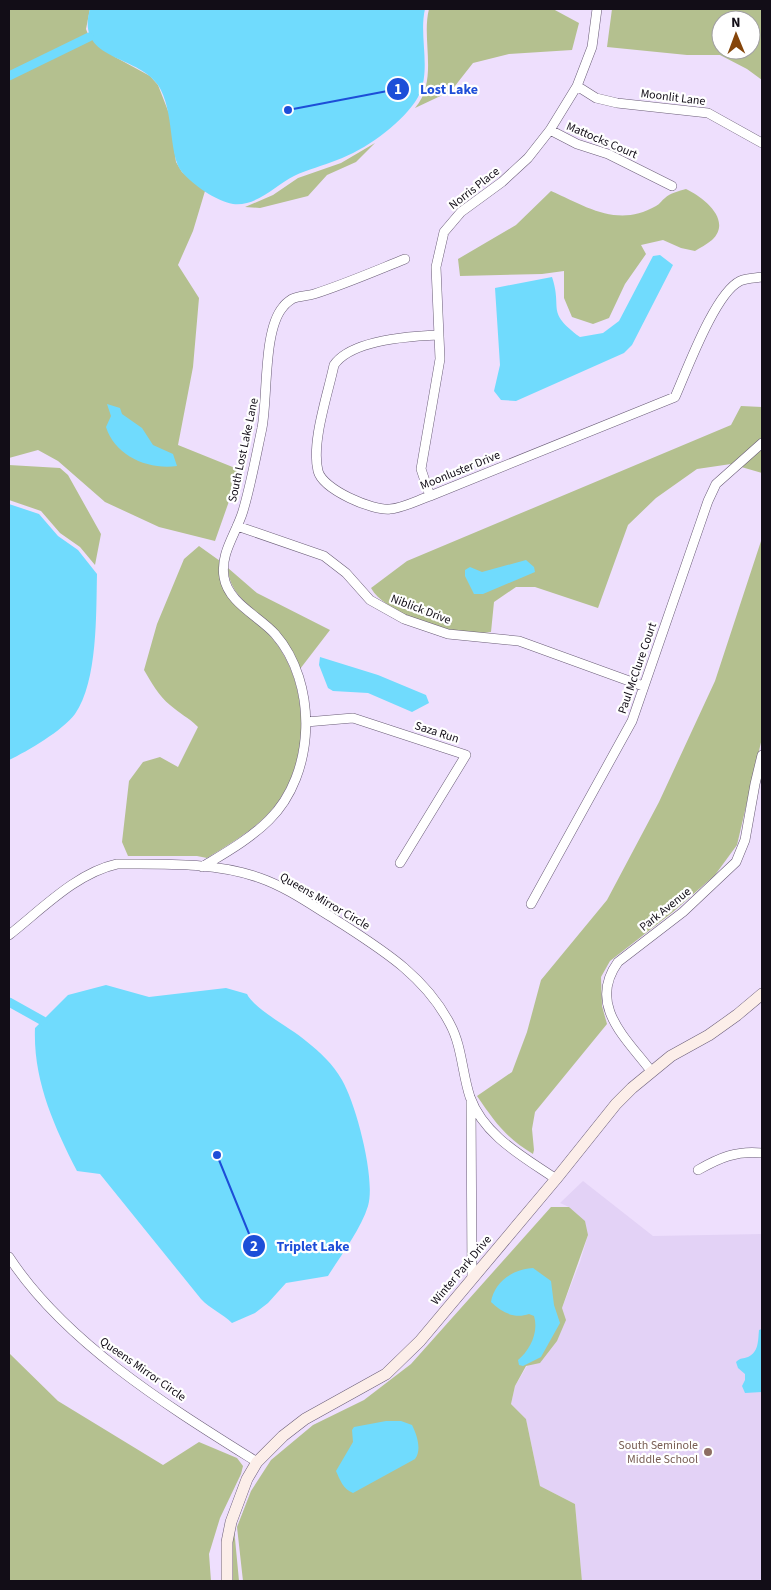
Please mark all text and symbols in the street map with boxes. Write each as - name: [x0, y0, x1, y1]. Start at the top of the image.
- north arrow: [711, 10, 761, 60]
- text: N: [731, 13, 741, 33]
- callout: Lost Lake: [385, 75, 488, 104]
- text: 1: [394, 79, 402, 100]
- text: Lost Lake: [420, 80, 478, 100]
- street label: Moonlit Lane: [640, 85, 706, 110]
- street label: Mattocks Court: [564, 118, 640, 163]
- street label: Norris Place: [445, 163, 503, 214]
- street label: South Lost Lake Lane: [224, 396, 263, 504]
- street label: Moonluster Drive: [418, 447, 503, 494]
- street label: Niblick Drive: [388, 590, 453, 629]
- street label: Paul McClure Court: [614, 620, 661, 716]
- street label: Saza Run: [413, 717, 461, 748]
- street label: Queens Mirror Circle: [276, 869, 373, 934]
- street label: Park Avenue: [636, 883, 695, 935]
- callout: Triplet Lake: [241, 1231, 359, 1260]
- street label: Winter Park Drive: [427, 1232, 496, 1309]
- text: 2: [250, 1236, 258, 1257]
- text: Triplet Lake: [276, 1237, 350, 1257]
- street label: Queens Mirror Circle: [96, 1333, 189, 1406]
- place label: South Seminole Middle School: [618, 1437, 698, 1468]
- marker: South Seminole Middle School: [702, 1446, 714, 1458]

